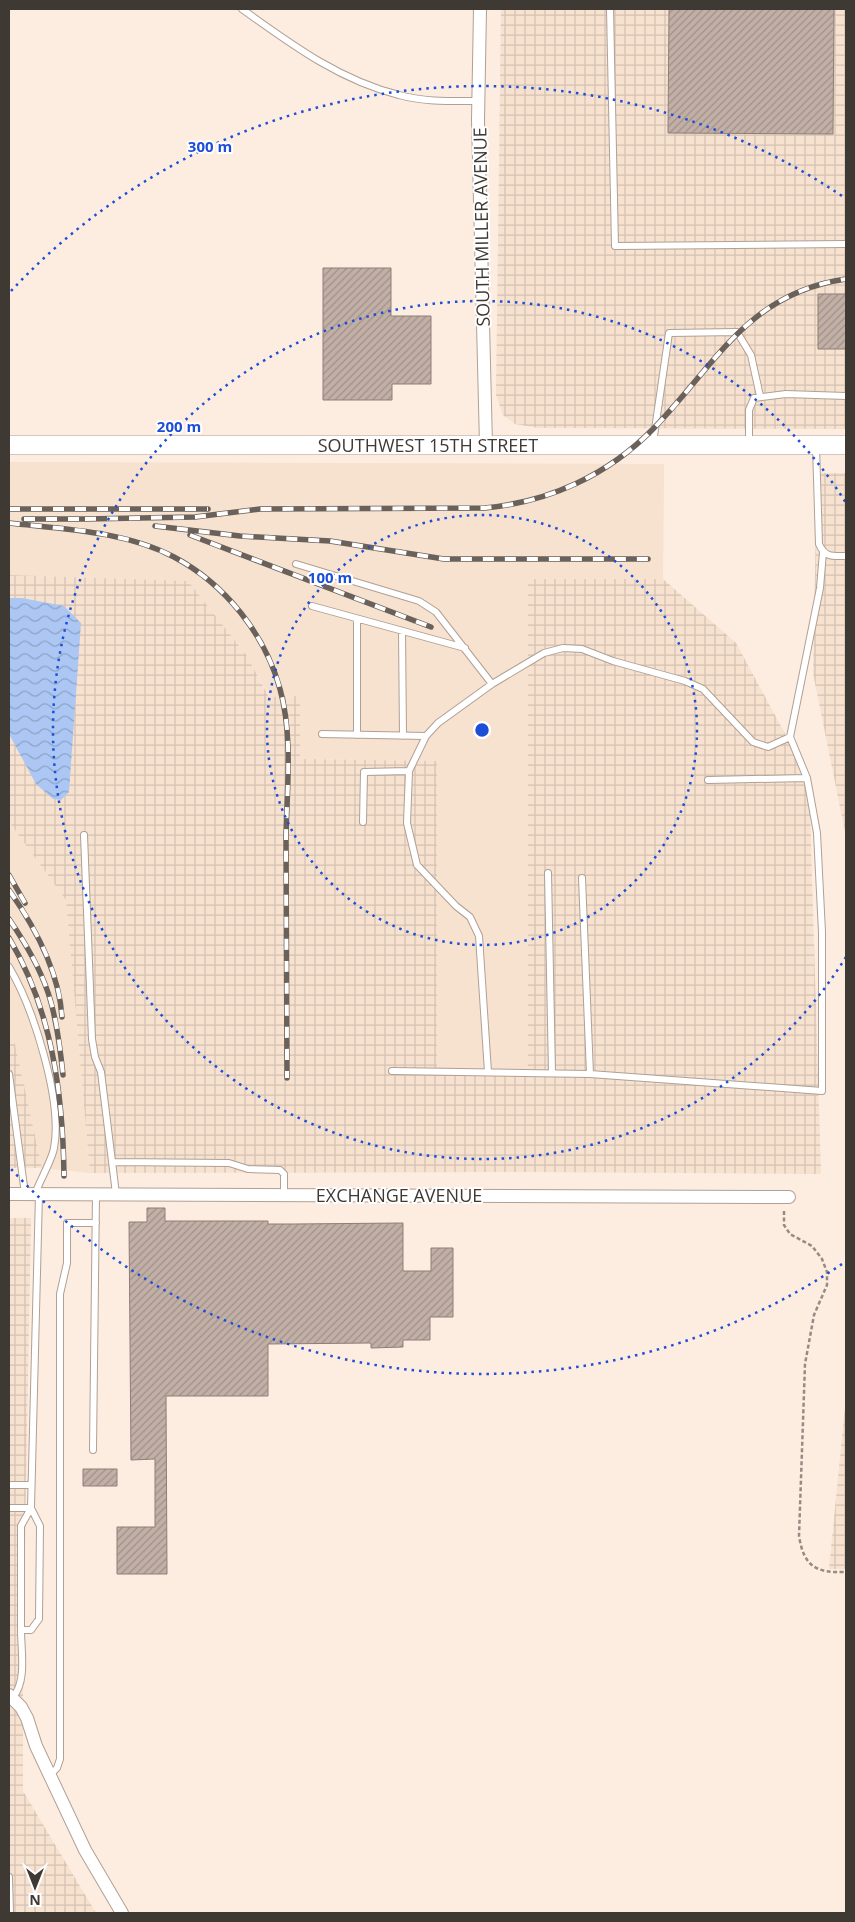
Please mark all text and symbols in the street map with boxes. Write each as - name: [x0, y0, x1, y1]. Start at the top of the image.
- street label: SOUTH MILLER AVENUE: [467, 127, 495, 327]
- text: 300 m: [188, 136, 232, 156]
- text: 200 m: [157, 416, 201, 436]
- street label: SOUTHWEST 15TH STREET: [318, 433, 538, 457]
- text: 100 m: [308, 567, 352, 587]
- centre of rings: [473, 721, 491, 739]
- street label: EXCHANGE AVENUE: [316, 1183, 482, 1207]
- north arrow: [10, 1862, 60, 1912]
- text: N: [29, 1891, 41, 1910]

